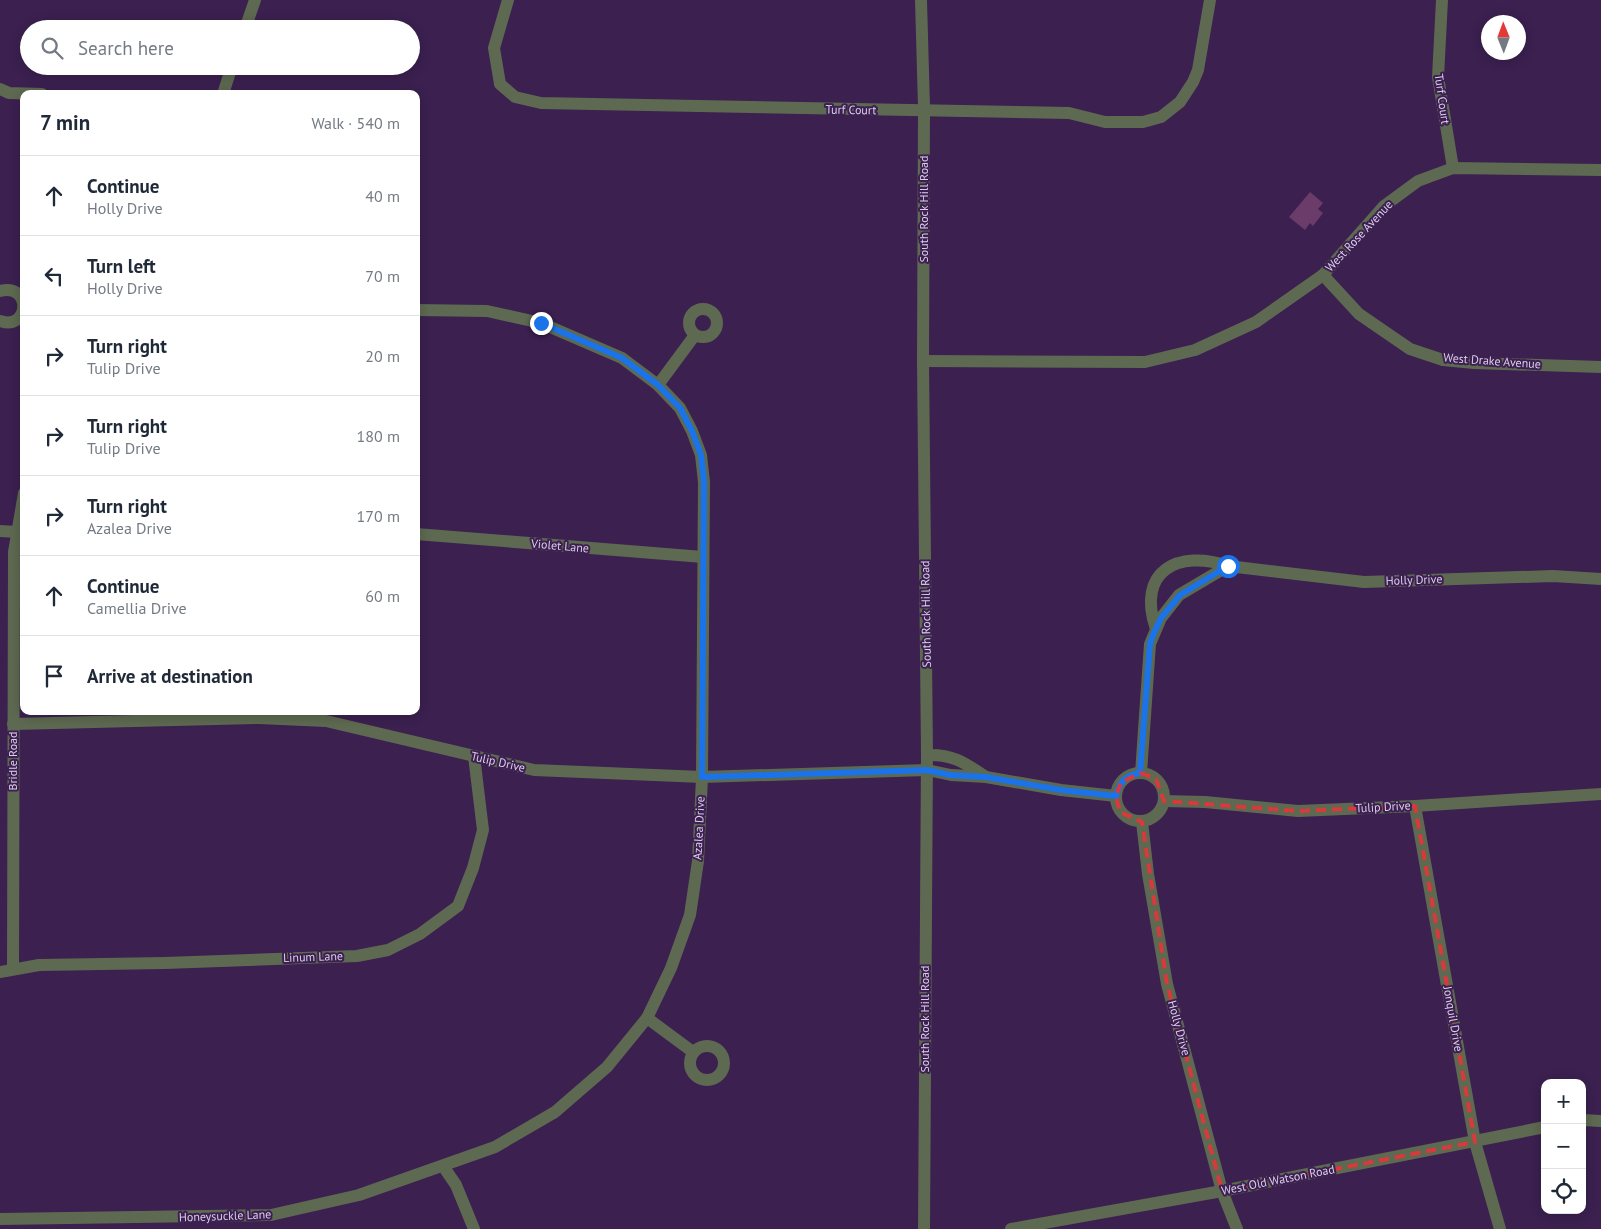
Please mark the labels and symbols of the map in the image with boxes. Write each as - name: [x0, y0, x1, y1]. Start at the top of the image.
- north arrow: [1481, 15, 1526, 60]
- street label: Turf Court: [1432, 73, 1453, 125]
- street label: Turf Court: [825, 102, 877, 117]
- street label: South Rock Hill Road: [916, 155, 931, 263]
- street label: West Rose Avenue: [1322, 197, 1396, 275]
- route end: [530, 312, 553, 335]
- street label: West Drake Avenue: [1443, 350, 1541, 371]
- street label: Violet Lane: [530, 535, 590, 555]
- route start: [1217, 555, 1240, 578]
- street label: South Rock Hill Road: [917, 560, 934, 668]
- street label: Holly Drive: [1385, 571, 1443, 588]
- street label: Bridle Road: [5, 732, 20, 790]
- street label: Tulip Drive: [470, 748, 527, 775]
- street label: Azalea Drive: [689, 796, 708, 860]
- street label: Tulip Drive: [1355, 798, 1411, 815]
- street label: Linum Lane: [283, 948, 343, 965]
- street label: South Rock Hill Road: [917, 965, 932, 1073]
- street label: Jonquil Drive: [1440, 984, 1467, 1053]
- street label: Holly Drive: [1165, 999, 1194, 1057]
- street label: West Old Watson Road: [1220, 1161, 1336, 1198]
- street label: Honeysuckle Lane: [178, 1206, 271, 1225]

